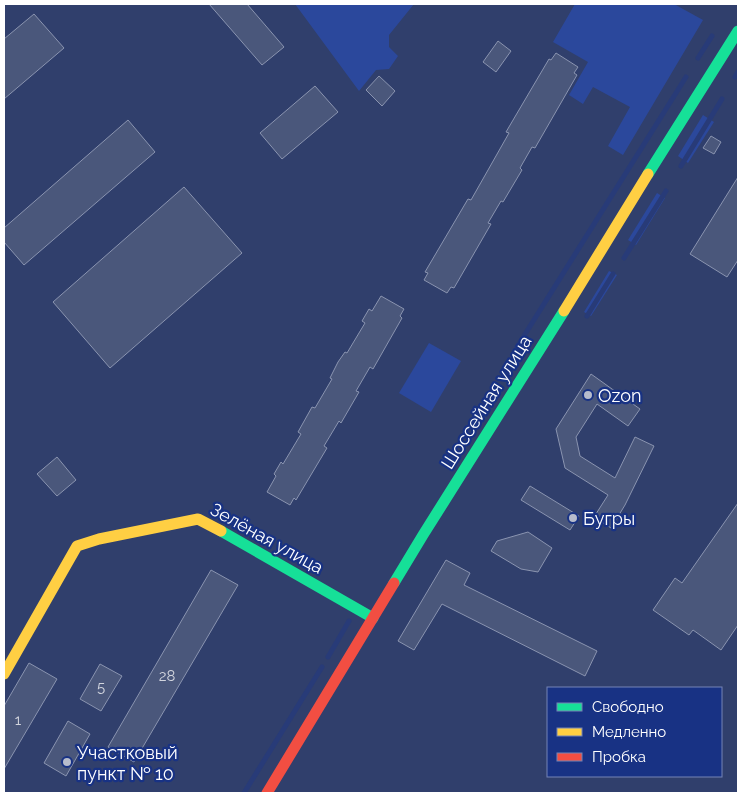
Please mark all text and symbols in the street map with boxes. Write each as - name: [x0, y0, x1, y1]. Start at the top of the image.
- street label: Шоссейная улица: [436, 331, 536, 473]
- place label: Ozon: [598, 385, 641, 406]
- marker: Ozon: [582, 389, 594, 401]
- street label: Зелёная улица: [207, 498, 327, 578]
- place label: Бугры: [583, 508, 635, 529]
- marker: Бугры: [567, 512, 579, 524]
- house number: 28: [159, 667, 175, 685]
- house number: 5: [97, 678, 105, 696]
- legend: [547, 687, 722, 777]
- text: Свободно: [592, 698, 664, 716]
- house number: 1: [15, 711, 22, 729]
- text: Медленно: [592, 723, 666, 741]
- place label: Участковый пункт № 10: [77, 742, 178, 784]
- text: Пробка: [592, 748, 646, 766]
- marker: Участковый пункт № 10: [61, 756, 73, 768]

